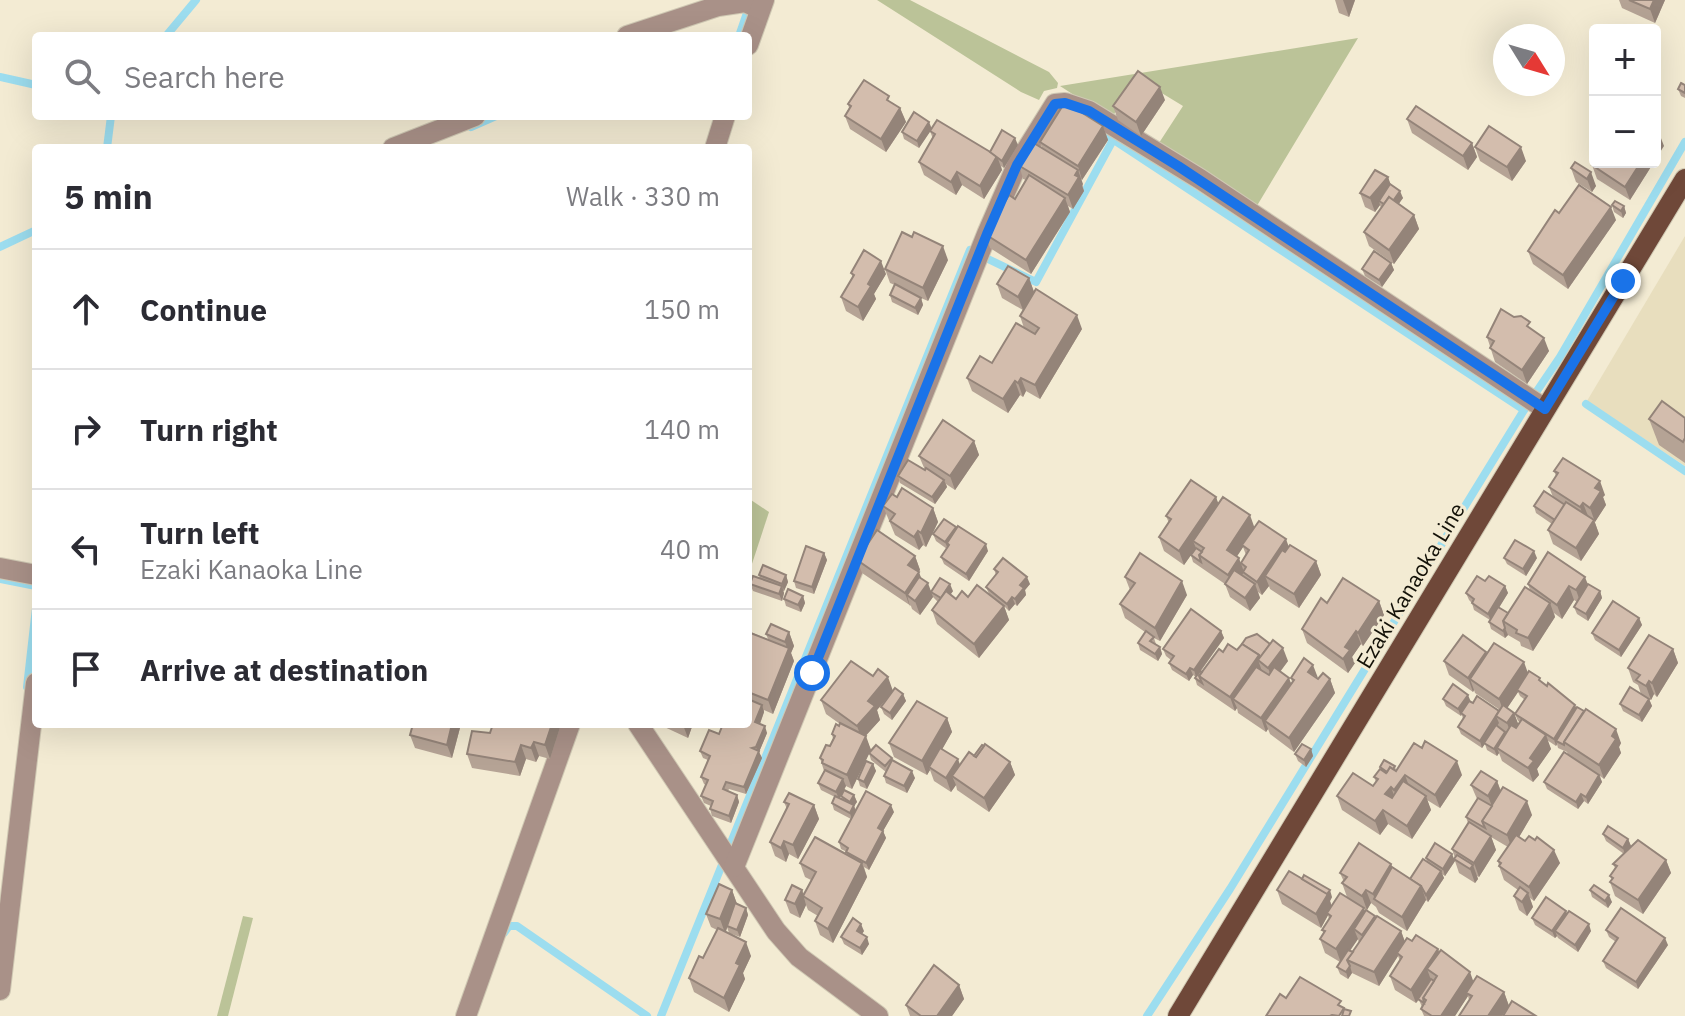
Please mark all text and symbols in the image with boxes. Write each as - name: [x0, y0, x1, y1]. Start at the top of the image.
- north arrow: [1493, 24, 1565, 96]
- map controls: [1589, 24, 1661, 168]
- button: +: [1589, 24, 1661, 96]
- search box: [32, 32, 752, 120]
- icon: search: [60, 54, 104, 98]
- text: Search here: [124, 57, 285, 96]
- button: −: [1589, 96, 1661, 168]
- text: 5 min: [64, 174, 153, 218]
- text: Walk · 330 m: [566, 179, 720, 213]
- route end: [1605, 263, 1641, 299]
- icon: ahead: [64, 287, 108, 331]
- text: Continue: [140, 290, 267, 329]
- text: 150 m: [644, 292, 720, 326]
- icon: right: [64, 407, 108, 451]
- text: Turn right: [140, 410, 278, 449]
- text: 140 m: [644, 412, 720, 446]
- street label: Ezaki Kanaoka Line: [1349, 497, 1471, 673]
- text: Turn left: [140, 513, 259, 552]
- icon: left: [64, 527, 108, 571]
- text: 40 m: [660, 532, 720, 566]
- text: Ezaki Kanaoka Line: [140, 552, 363, 586]
- icon: arrive: [64, 647, 108, 691]
- text: Arrive at destination: [140, 650, 428, 689]
- route start: [794, 655, 830, 691]

